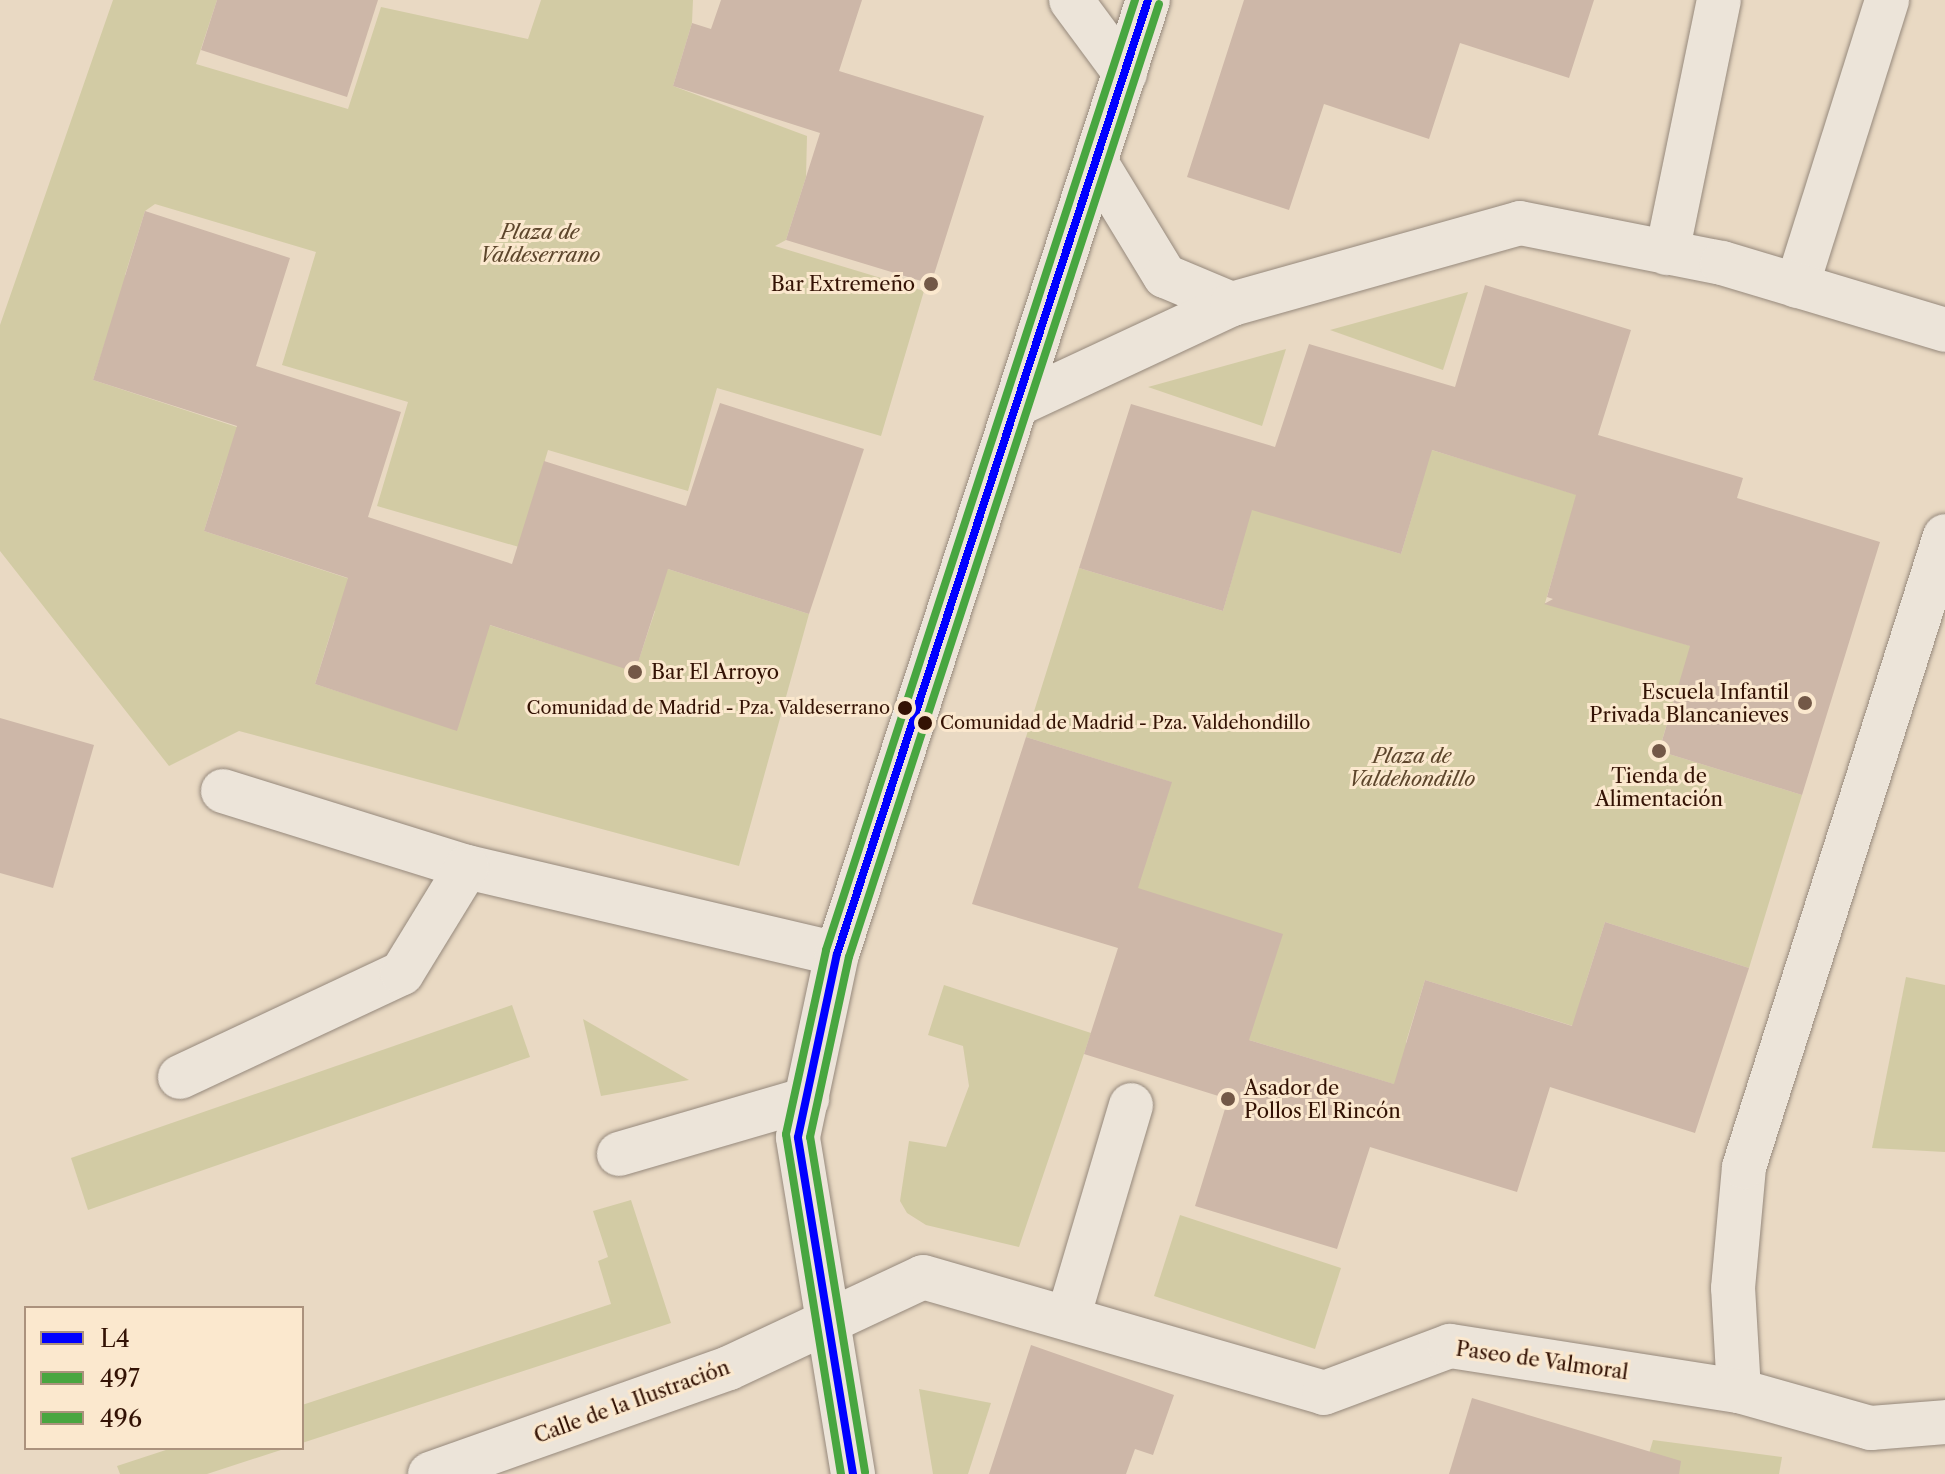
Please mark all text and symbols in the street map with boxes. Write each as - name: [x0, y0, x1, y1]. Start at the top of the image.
- park label: Plaza de Valdeserrano: [480, 221, 600, 268]
- place label: Bar Extremeño: [770, 272, 915, 296]
- marker: Bar Extremeño: [922, 275, 940, 293]
- place label: Bar El Arroyo: [651, 660, 780, 684]
- marker: Bar El Arroyo: [626, 663, 644, 681]
- place label: Escuela Infantil Privada Blancanieves: [1589, 680, 1789, 727]
- marker: Escuela Infantil Privada Blancanieves: [1796, 694, 1814, 712]
- place label: Comunidad de Madrid - Pza. Valdeserrano: [526, 697, 890, 719]
- marker: Comunidad de Madrid - Pza. Valdeserrano: [897, 700, 913, 716]
- place label: Comunidad de Madrid - Pza. Valdehondillo: [940, 712, 1311, 734]
- marker: Comunidad de Madrid - Pza. Valdehondillo: [917, 715, 933, 731]
- marker: Tienda de Alimentación: [1650, 742, 1668, 760]
- park label: Plaza de Valdehondillo: [1349, 744, 1475, 791]
- place label: Tienda de Alimentación: [1595, 764, 1723, 811]
- place label: Asador de Pollos El Rincón: [1244, 1076, 1401, 1123]
- marker: Asador de Pollos El Rincón: [1219, 1090, 1237, 1108]
- legend: [24, 1306, 304, 1450]
- text: L4: [100, 1324, 130, 1353]
- street label: Paseo de Valmoral: [1454, 1337, 1630, 1385]
- street label: Calle de la Ilustración: [531, 1355, 733, 1449]
- text: 497: [100, 1364, 140, 1393]
- text: 496: [100, 1404, 142, 1433]

